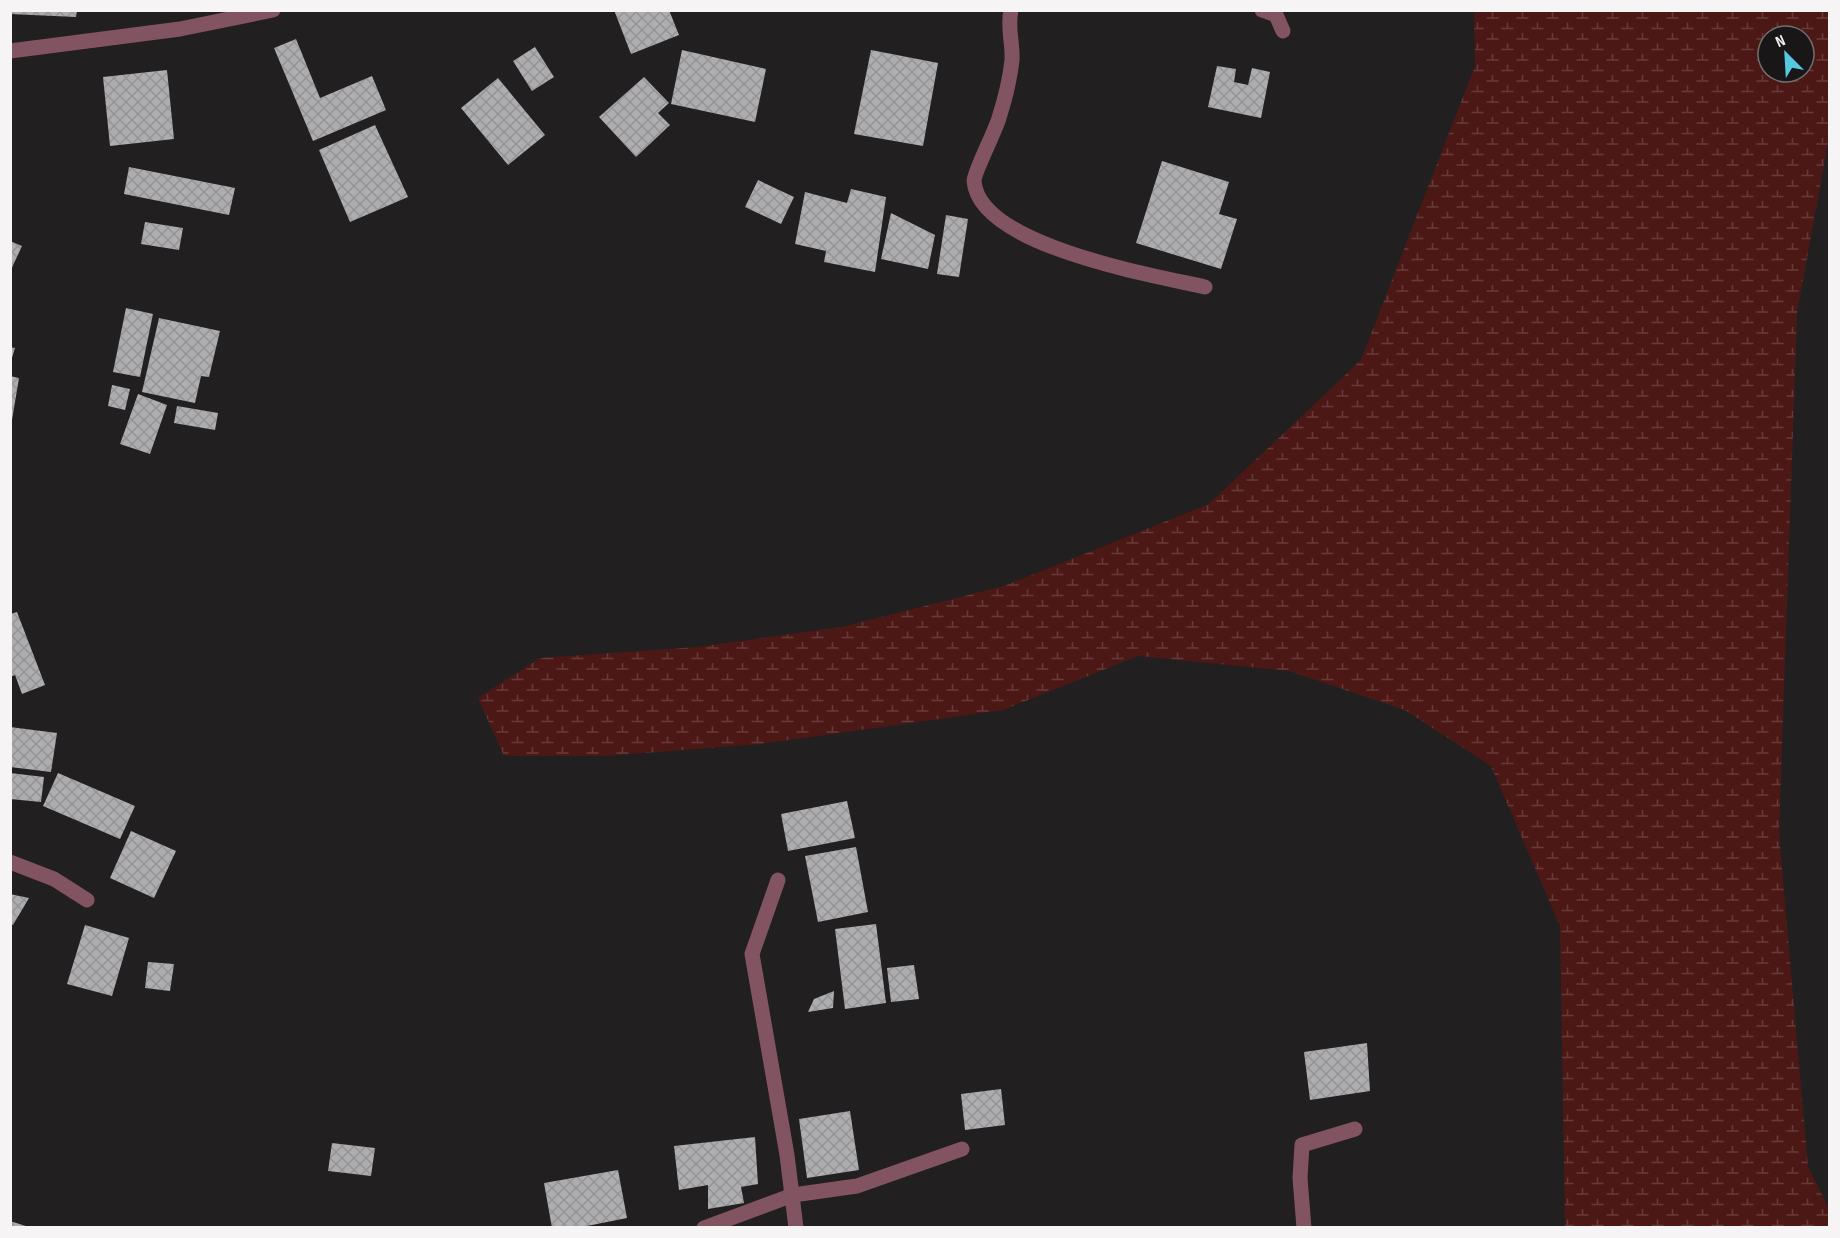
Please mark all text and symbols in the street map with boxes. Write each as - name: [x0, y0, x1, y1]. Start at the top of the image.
- north arrow: [1756, 24, 1816, 84]
- text: N: [1773, 31, 1788, 52]

